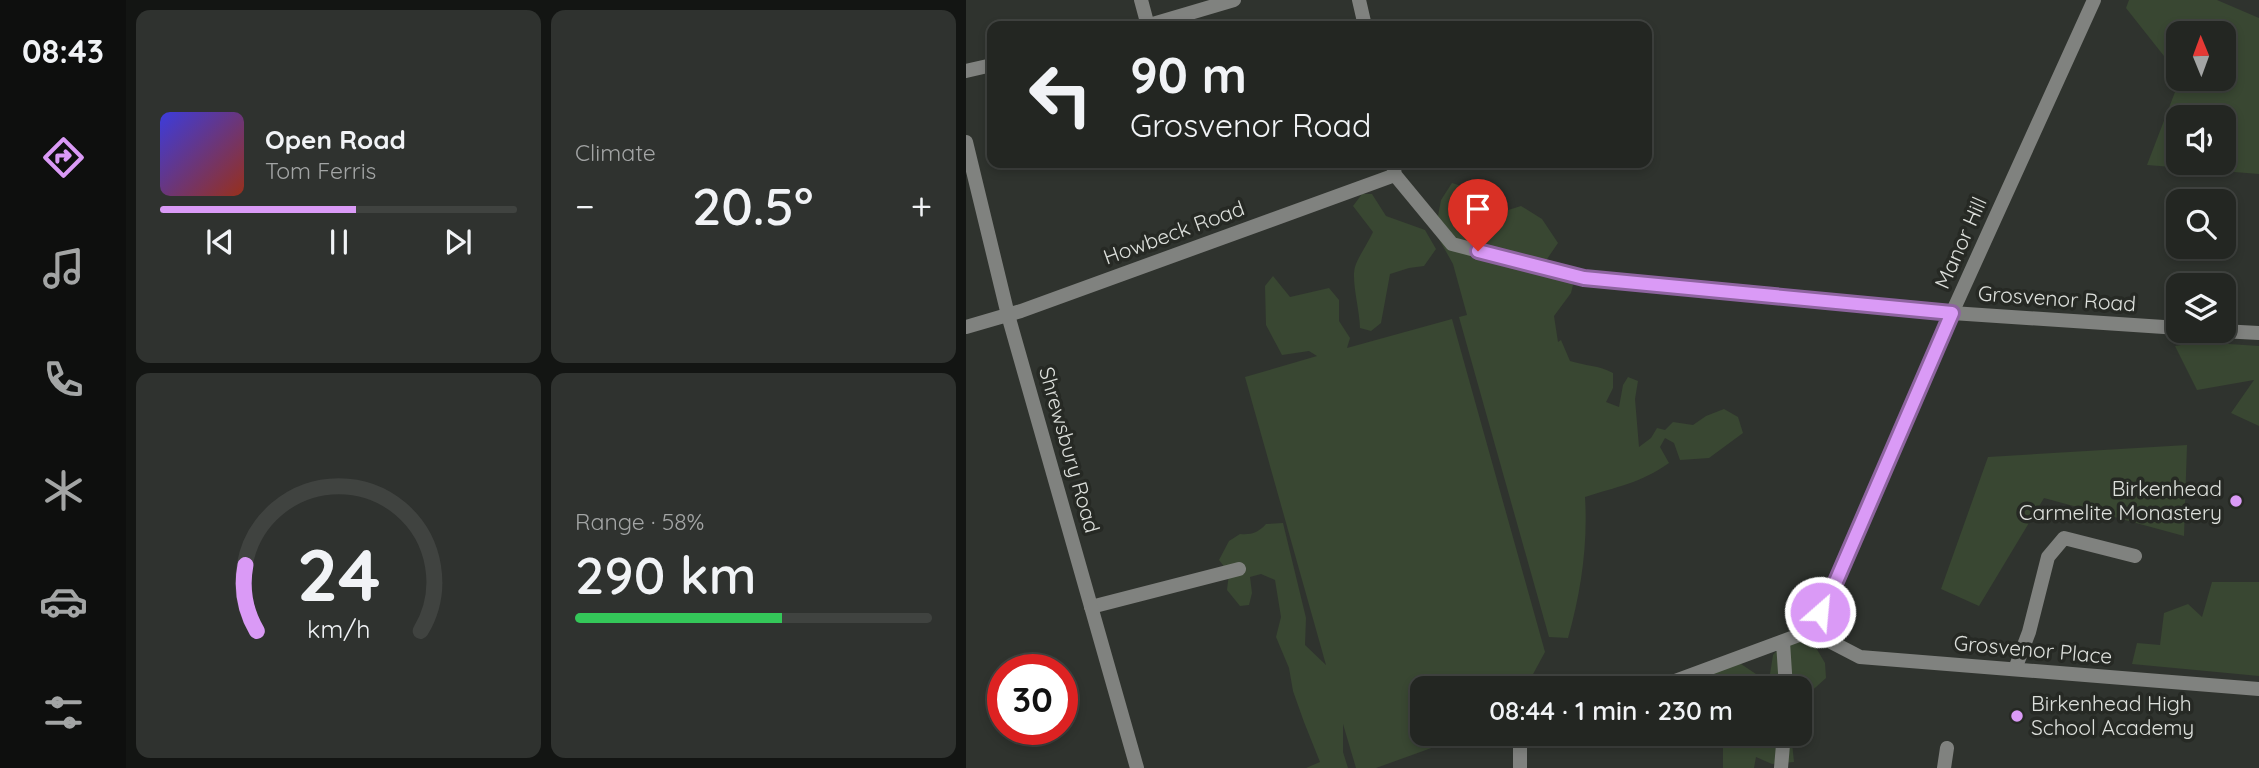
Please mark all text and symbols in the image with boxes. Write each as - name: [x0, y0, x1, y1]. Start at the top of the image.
- north arrow: [2166, 21, 2236, 91]
- map controls: [2166, 21, 2236, 343]
- text: 08:43: [22, 31, 104, 71]
- text: 90 m: [1130, 44, 1247, 105]
- icon: left: [1015, 49, 1106, 140]
- text: Grosvenor Road: [1130, 105, 1371, 145]
- button: sound: [2166, 105, 2236, 175]
- text: Open Road: [265, 123, 406, 156]
- icon: directions: [39, 133, 88, 182]
- text: Climate: [575, 138, 656, 167]
- text: Tom Ferris: [265, 156, 376, 185]
- text: 20.5°: [692, 173, 813, 238]
- pin: [1448, 179, 1508, 251]
- text: −: [575, 182, 595, 230]
- text: +: [911, 182, 932, 230]
- button: search: [2166, 189, 2236, 259]
- icon: arrive: [1459, 190, 1497, 228]
- street label: Manor Hill: [1928, 193, 1992, 293]
- street label: Howbeck Road: [1100, 195, 1248, 270]
- icon: previous: [201, 223, 239, 261]
- icon: pause: [320, 223, 358, 261]
- icon: next: [439, 223, 477, 261]
- icon: music: [39, 244, 88, 293]
- button: layers: [2166, 273, 2236, 343]
- street label: Grosvenor Road: [1977, 280, 2137, 316]
- icon: phone: [39, 355, 88, 404]
- street label: Shrewsbury Road: [1034, 364, 1106, 536]
- icon: climate: [39, 466, 88, 515]
- place label: Birkenhead Carmelite Monastery: [2019, 475, 2222, 525]
- marker: Birkenhead Carmelite Monastery: [2228, 493, 2244, 509]
- text: Range · 58%: [575, 507, 704, 536]
- text: 24: [296, 529, 381, 620]
- text: 290 km: [575, 542, 757, 607]
- position arrow: [1783, 575, 1857, 649]
- icon: car: [39, 577, 88, 626]
- text: km/h: [307, 613, 370, 644]
- street label: Grosvenor Place: [1953, 629, 2113, 669]
- speed limit sign: 30: [987, 654, 1078, 745]
- icon: filters: [39, 688, 88, 737]
- place label: Birkenhead High School Academy: [2031, 690, 2194, 740]
- text: 08:44 · 1 min · 230 m: [1489, 694, 1733, 727]
- marker: Birkenhead High School Academy: [2009, 708, 2025, 724]

